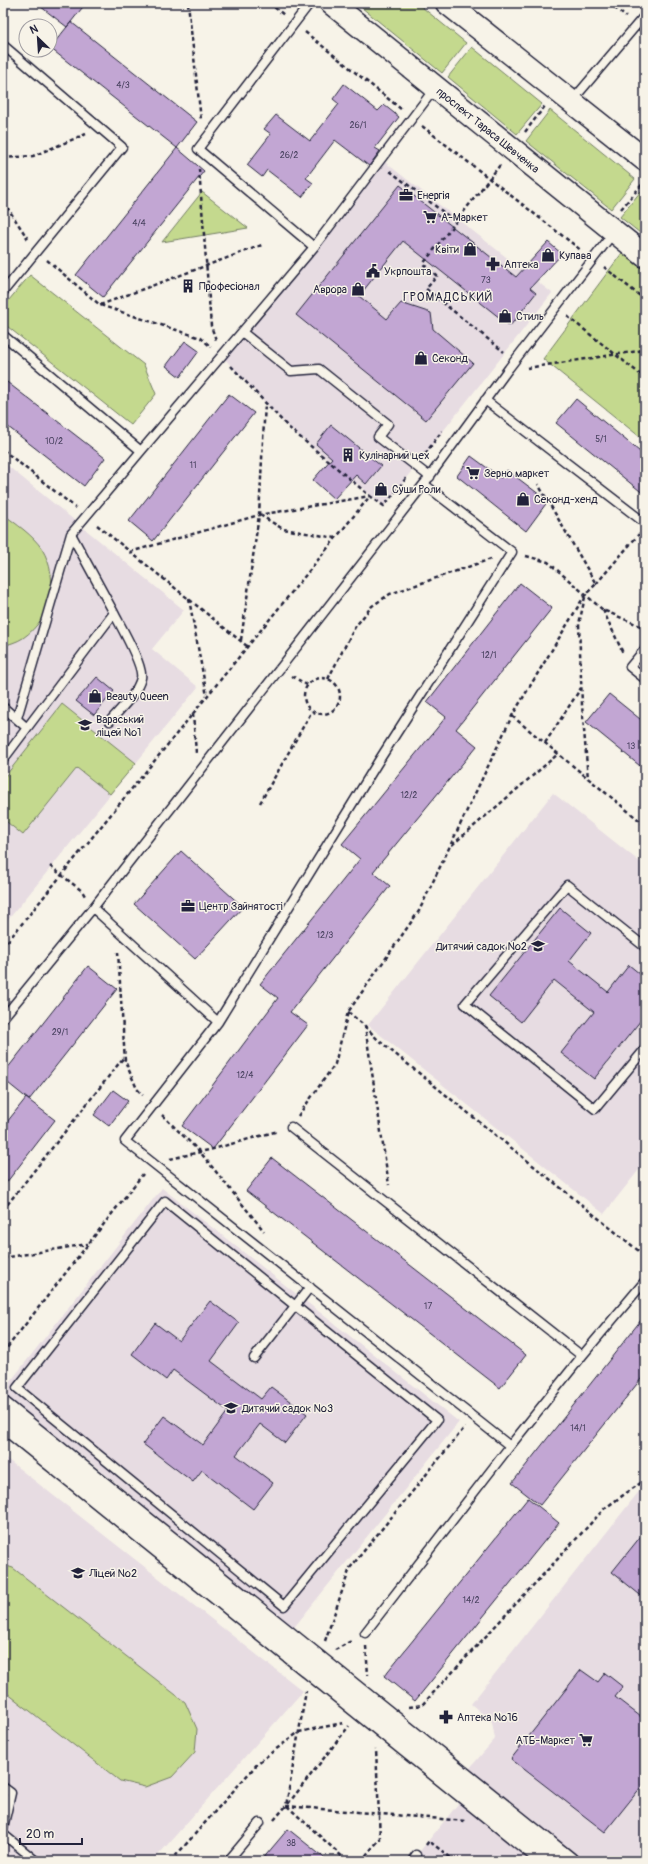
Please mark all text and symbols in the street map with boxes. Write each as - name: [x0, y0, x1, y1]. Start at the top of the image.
- north arrow: [18, 18, 58, 58]
- text: N: [28, 22, 41, 37]
- house number: 4/3: [116, 80, 130, 91]
- street label: проспект Тараса Шевченка: [434, 85, 542, 176]
- house number: 26/1: [349, 120, 367, 131]
- house number: 26/2: [280, 150, 298, 161]
- office icon: Енергія: [398, 187, 414, 203]
- place label: Енергія: [417, 189, 450, 202]
- supermarket icon: А-Маркет: [422, 209, 438, 225]
- place label: А-Маркет: [441, 211, 488, 224]
- house number: 4/4: [132, 218, 147, 229]
- shop icon: Квіти: [462, 241, 478, 257]
- place label: Квіти: [435, 243, 459, 256]
- shop icon: Купава: [540, 247, 556, 263]
- place label: Купава: [559, 249, 591, 262]
- pharmacy icon: Аптека: [485, 256, 501, 272]
- place label: Аптека: [504, 258, 538, 271]
- public building icon: Укрпошта: [365, 263, 381, 279]
- place label: Укрпошта: [384, 265, 431, 278]
- house number: 73: [481, 275, 491, 286]
- building icon: Професіонал: [180, 278, 196, 294]
- place label: Професіонал: [199, 280, 260, 293]
- shop icon: Аврора: [350, 281, 366, 297]
- place label: Аврора: [313, 283, 347, 296]
- district label: ГРОМАДСЬКИЙ: [403, 290, 493, 305]
- shop icon: Стиль: [497, 308, 513, 324]
- place label: Стиль: [516, 310, 544, 323]
- shop icon: Секонд: [413, 350, 429, 366]
- place label: Секонд: [432, 352, 468, 365]
- house number: 5/1: [595, 434, 607, 445]
- house number: 10/2: [45, 436, 63, 447]
- building icon: Кулінарний цех: [340, 447, 356, 463]
- place label: Кулінарний цех: [359, 449, 429, 462]
- house number: 11: [189, 460, 197, 471]
- supermarket icon: Зерно маркет: [465, 465, 481, 481]
- place label: Зерно маркет: [484, 467, 550, 480]
- shop icon: Суши Роли: [373, 481, 389, 497]
- place label: Суши Роли: [392, 483, 441, 496]
- shop icon: Секонд-хенд: [515, 491, 531, 507]
- place label: Секонд-хенд: [534, 493, 598, 506]
- house number: 12/1: [481, 650, 497, 661]
- shop icon: Beauty Queen: [87, 688, 103, 704]
- place label: Beauty Queen: [106, 690, 169, 703]
- place label: Вараський ліцей №1: [96, 713, 144, 739]
- school or university icon: Вараський ліцей №1: [77, 717, 93, 733]
- house number: 13: [627, 741, 635, 752]
- house number: 12/2: [401, 790, 417, 801]
- office icon: Центр Зайнятості: [180, 898, 196, 914]
- place label: Центр Зайнятості: [199, 900, 283, 913]
- house number: 12/3: [317, 930, 333, 941]
- school or university icon: Дитячий садок №2: [530, 938, 546, 954]
- place label: Дитячий садок №2: [435, 940, 527, 953]
- house number: 29/1: [52, 1027, 68, 1038]
- house number: 12/4: [236, 1070, 254, 1081]
- house number: 17: [424, 1301, 432, 1312]
- school or university icon: Дитячий садок №3: [223, 1400, 239, 1416]
- place label: Дитячий садок №3: [241, 1402, 333, 1415]
- house number: 14/1: [570, 1423, 586, 1434]
- school or university icon: Ліцей №2: [70, 1565, 86, 1581]
- place label: Ліцей №2: [88, 1567, 137, 1580]
- house number: 14/2: [462, 1595, 480, 1606]
- pharmacy icon: Аптека №16: [438, 1709, 454, 1725]
- place label: Аптека №16: [457, 1711, 518, 1724]
- supermarket icon: АТБ-Маркет: [578, 1732, 594, 1748]
- place label: АТБ-Маркет: [516, 1734, 575, 1747]
- scale bar: [20, 1820, 82, 1846]
- text: 20 m: [26, 1827, 55, 1842]
- house number: 38: [286, 1838, 296, 1849]

